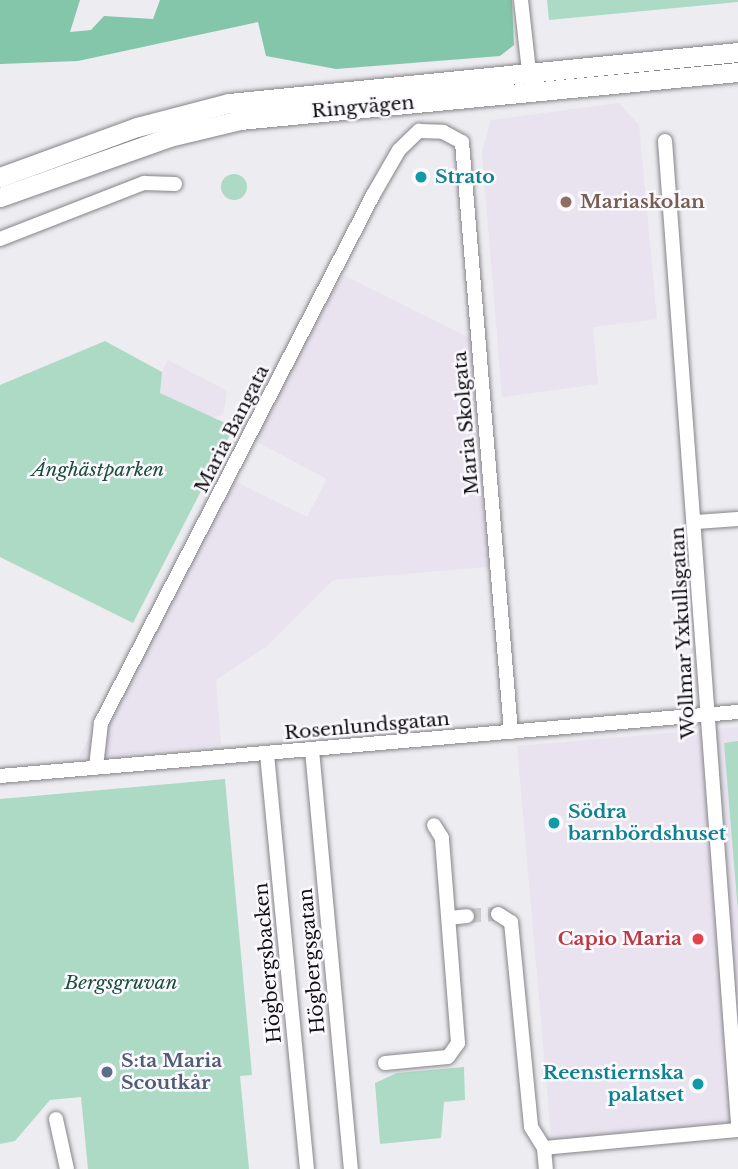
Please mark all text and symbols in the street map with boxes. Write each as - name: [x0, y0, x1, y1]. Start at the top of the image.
- street label: Ringvägen: [311, 91, 415, 123]
- place label: Strato: [435, 166, 495, 188]
- marker: Strato: [413, 169, 429, 185]
- place label: Mariaskolan: [580, 191, 705, 213]
- marker: Mariaskolan: [558, 194, 574, 210]
- street label: Maria Skolgata: [448, 350, 484, 496]
- street label: Maria Bangata: [190, 361, 274, 497]
- park label: Ånghästparken: [32, 459, 164, 481]
- street label: Wollmar Yxkullsgatan: [666, 526, 700, 740]
- street label: Rosenlundsgatan: [283, 707, 451, 745]
- place label: Södra barnbördshuset: [568, 801, 726, 845]
- marker: Södra barnbördshuset: [546, 815, 562, 831]
- street label: Högbergsbacken: [250, 882, 286, 1044]
- street label: Högbergsgatan: [294, 887, 330, 1035]
- place label: Capio Maria: [558, 928, 682, 950]
- marker: Capio Maria: [688, 929, 708, 949]
- park label: Bergsgruvan: [65, 972, 177, 994]
- place label: S:ta Maria Scoutkår: [121, 1050, 222, 1094]
- place label: Reenstiernska palatset: [543, 1062, 684, 1106]
- marker: S:ta Maria Scoutkår: [99, 1064, 115, 1080]
- marker: Reenstiernska palatset: [690, 1076, 706, 1092]

